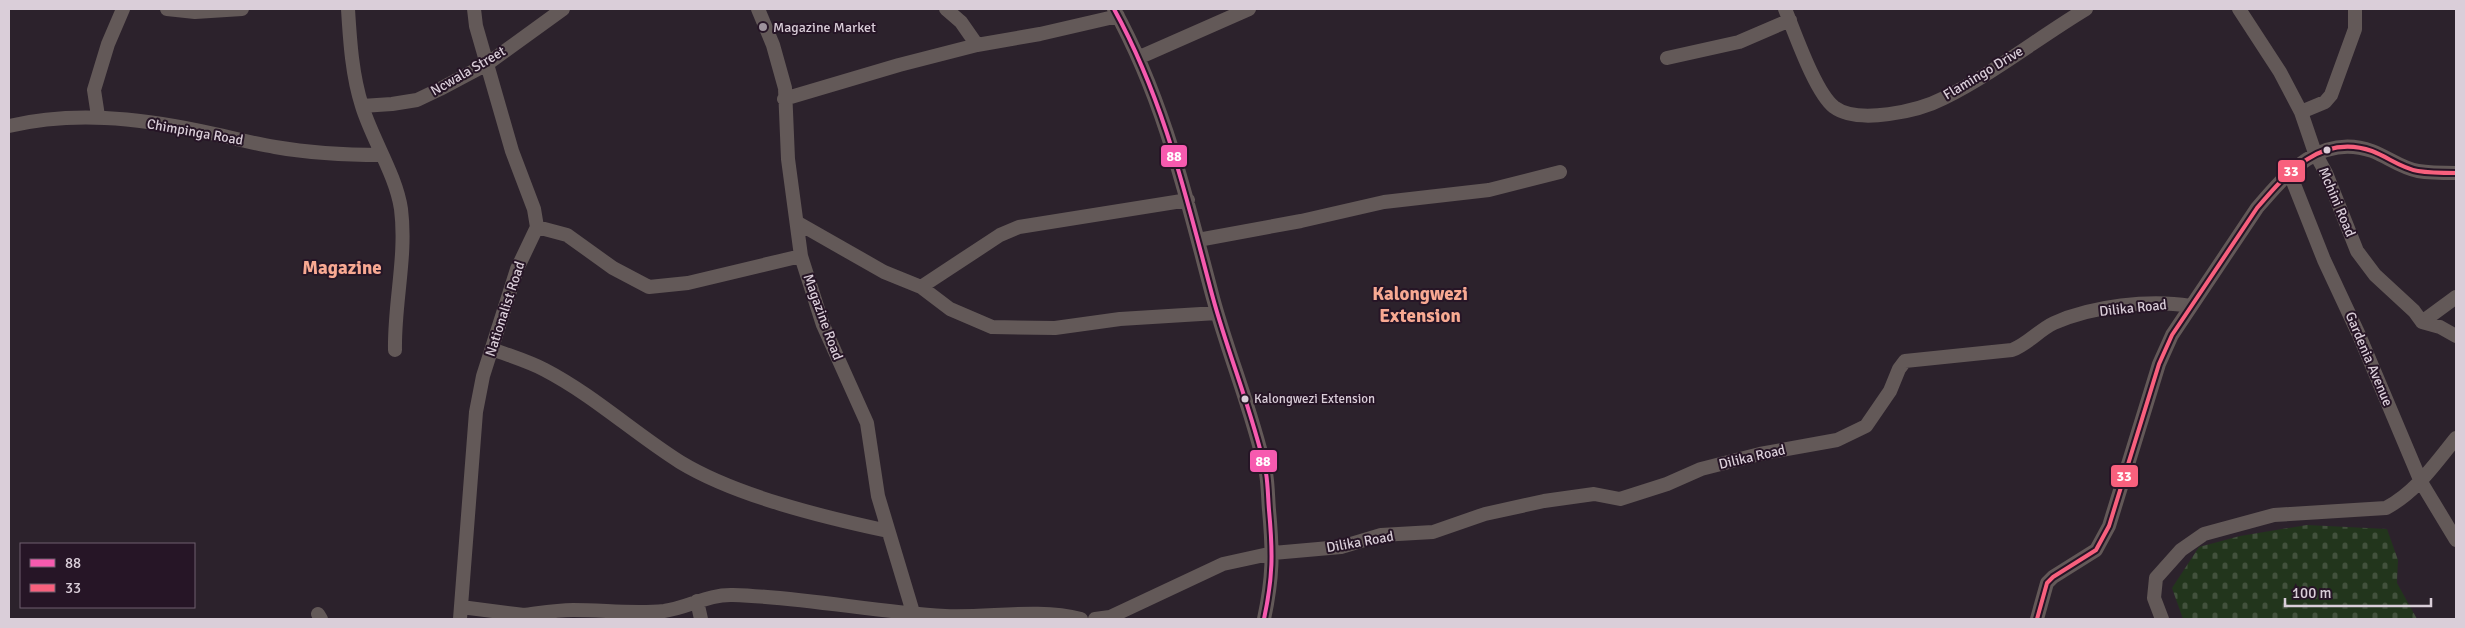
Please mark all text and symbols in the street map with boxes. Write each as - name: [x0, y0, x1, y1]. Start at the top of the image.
- place label: Magazine Market: [773, 19, 876, 36]
- marker: Magazine Market: [757, 21, 769, 33]
- street label: Flamingo Drive: [1940, 42, 2026, 104]
- street label: Ncwala Street: [427, 43, 509, 99]
- street label: Chimpinga Road: [146, 115, 244, 149]
- line badge: 88: [1160, 144, 1188, 168]
- unlabelled marker: [2322, 145, 2332, 155]
- text: 88: [1166, 148, 1182, 165]
- line badge: 33: [2277, 159, 2306, 183]
- text: 33: [2283, 163, 2299, 180]
- street label: Mchini Road: [2315, 165, 2359, 239]
- district label: Magazine: [302, 256, 382, 280]
- street label: Nationalist Road: [482, 259, 528, 359]
- street label: Magazine Road: [800, 272, 846, 362]
- district label: Kalongwezi Extension: [1372, 282, 1468, 328]
- street label: Dilika Road: [2098, 296, 2168, 320]
- street label: Gardenia Avenue: [2341, 309, 2397, 409]
- place label: Kalongwezi Extension: [1254, 391, 1375, 407]
- marker: Kalongwezi Extension: [1240, 394, 1250, 404]
- street label: Dilika Road: [1717, 441, 1787, 473]
- line badge: 88: [1249, 449, 1278, 473]
- text: 88: [1255, 453, 1271, 470]
- line badge: 33: [2110, 464, 2139, 488]
- text: 33: [2116, 468, 2132, 485]
- street label: Dilika Road: [1325, 528, 1395, 556]
- legend: [20, 543, 195, 608]
- text: 88: [65, 554, 81, 572]
- scale bar: [2285, 576, 2431, 608]
- text: 33: [65, 579, 81, 597]
- text: 100 m: [2292, 584, 2332, 602]

